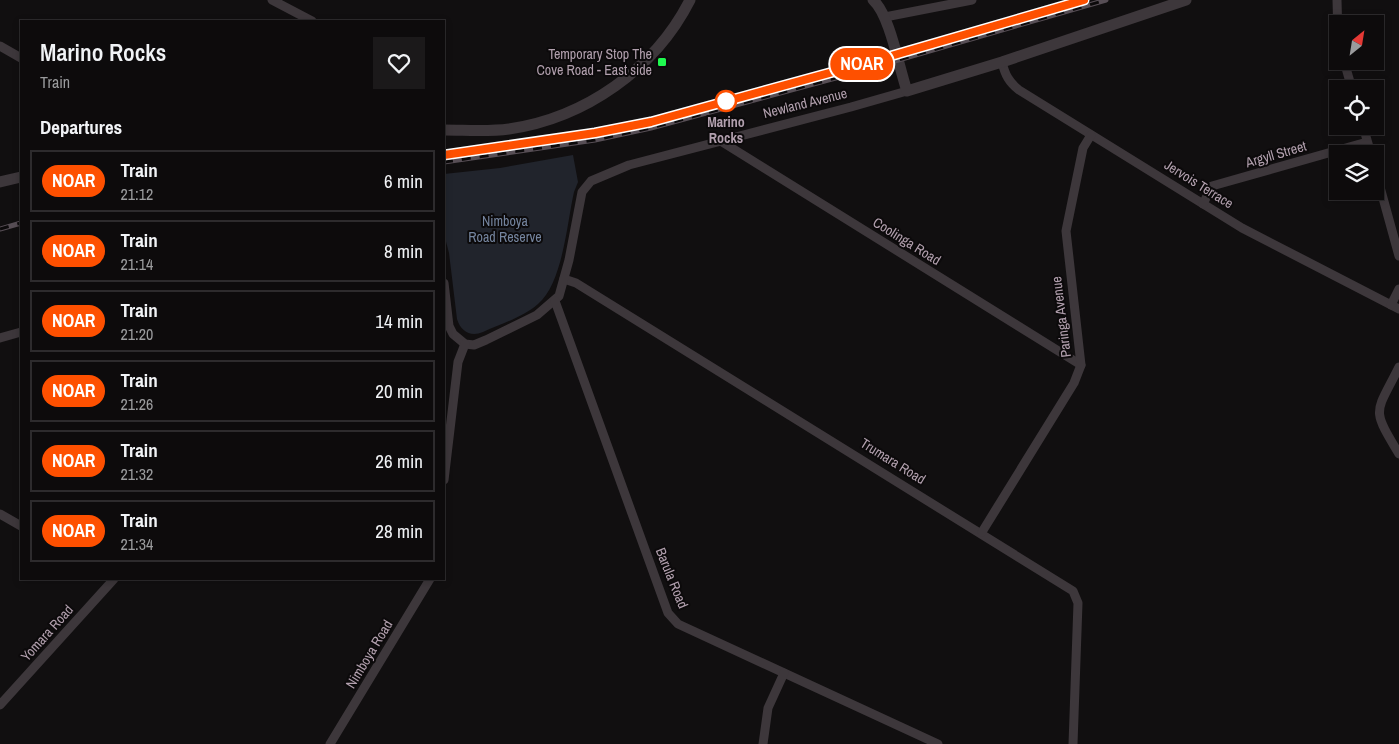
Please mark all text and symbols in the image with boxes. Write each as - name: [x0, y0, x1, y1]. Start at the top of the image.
- north arrow: [1329, 15, 1384, 70]
- map controls: [1329, 15, 1384, 200]
- text: Marino Rocks: [40, 36, 166, 68]
- button: heart: [373, 37, 425, 89]
- place label: Temporary Stop The Cove Road - East side: [537, 45, 652, 79]
- line badge: NOAR: [827, 48, 897, 80]
- text: NOAR: [840, 51, 884, 76]
- marker: Temporary Stop The Cove Road - East side: [656, 56, 668, 68]
- text: Train: [40, 71, 70, 93]
- button: locate: [1329, 80, 1384, 135]
- street label: Newland Avenue: [761, 84, 849, 122]
- marker: Marino Rocks: [715, 90, 737, 112]
- place label: Marino Rocks: [707, 113, 745, 147]
- text: Departures: [40, 114, 122, 140]
- street label: Argyll Street: [1243, 137, 1309, 172]
- button: layers: [1329, 145, 1384, 200]
- street label: Jervois Terrace: [1161, 156, 1237, 212]
- text: Train: [120, 157, 158, 183]
- text: NOAR: [52, 168, 95, 193]
- text: 6 min: [384, 168, 423, 194]
- text: 21:12: [120, 183, 153, 205]
- park label: Nimboya Road Reserve: [468, 212, 542, 246]
- street label: Coolinga Road: [870, 213, 944, 269]
- text: Train: [120, 227, 158, 253]
- text: NOAR: [52, 238, 95, 263]
- text: 8 min: [384, 238, 423, 264]
- text: 21:14: [120, 253, 153, 275]
- street label: Paringa Avenue: [1047, 275, 1075, 359]
- text: Train: [120, 297, 158, 323]
- text: NOAR: [52, 308, 95, 333]
- text: 14 min: [375, 308, 423, 334]
- text: 21:20: [120, 323, 153, 345]
- text: Train: [120, 367, 158, 393]
- text: NOAR: [52, 378, 95, 403]
- text: 20 min: [375, 378, 423, 404]
- text: 21:26: [120, 393, 153, 415]
- street label: Trumara Road: [857, 434, 929, 488]
- text: Train: [120, 437, 158, 463]
- text: NOAR: [52, 448, 95, 473]
- text: 26 min: [375, 448, 423, 474]
- text: 21:32: [120, 463, 153, 485]
- text: Train: [120, 507, 158, 533]
- text: NOAR: [52, 518, 95, 543]
- text: 28 min: [375, 518, 423, 544]
- text: 21:34: [120, 533, 153, 555]
- street label: Barula Road: [652, 545, 692, 611]
- street label: Yomara Road: [17, 601, 77, 665]
- street label: Nimboya Road: [342, 617, 396, 691]

